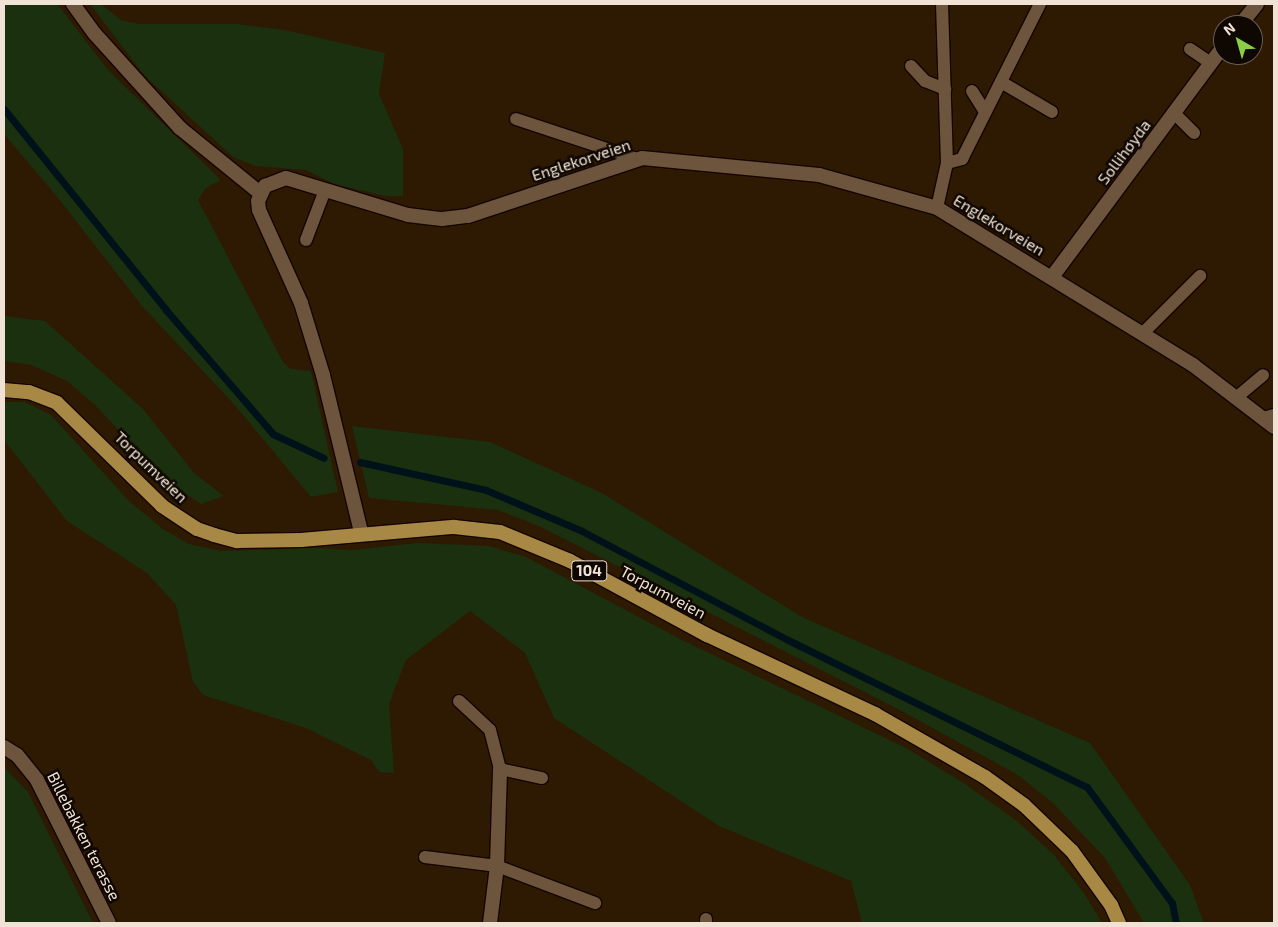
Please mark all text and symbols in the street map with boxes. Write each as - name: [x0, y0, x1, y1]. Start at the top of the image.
- north arrow: [1213, 15, 1263, 65]
- text: N: [1220, 19, 1238, 38]
- street label: Sollihøyda: [1093, 116, 1155, 188]
- street label: Englekorveien: [529, 135, 633, 185]
- street label: Englekorveien: [950, 190, 1048, 260]
- street label: Torpumveien: [110, 427, 192, 507]
- road number: 104: [570, 558, 608, 584]
- street label: Torpumveien: [617, 561, 709, 623]
- street label: Billebakken terasse: [43, 768, 125, 904]

